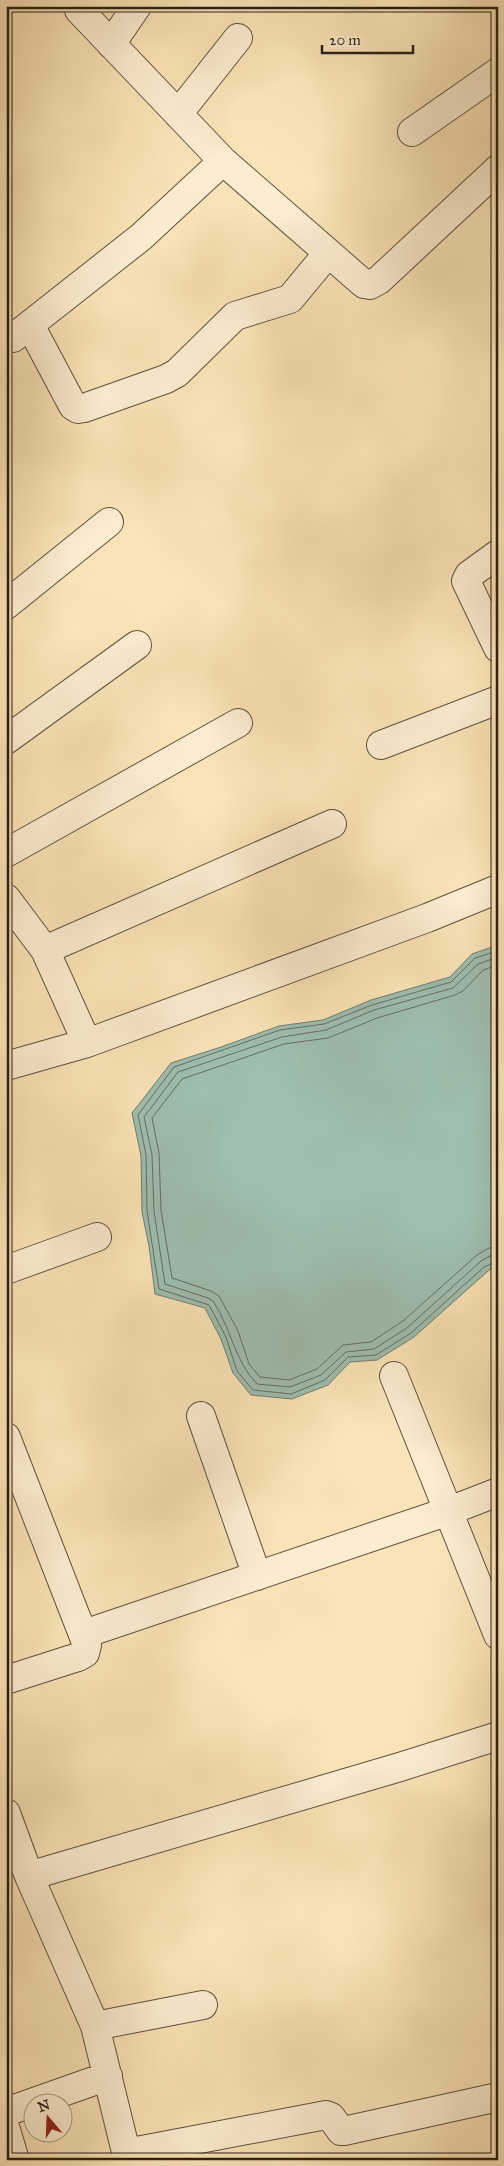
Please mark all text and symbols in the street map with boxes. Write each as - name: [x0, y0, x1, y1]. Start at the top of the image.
- scale bar: [322, 22, 413, 54]
- text: 20 m: [329, 31, 361, 49]
- north arrow: [22, 2094, 72, 2144]
- text: N: [36, 2096, 52, 2116]

